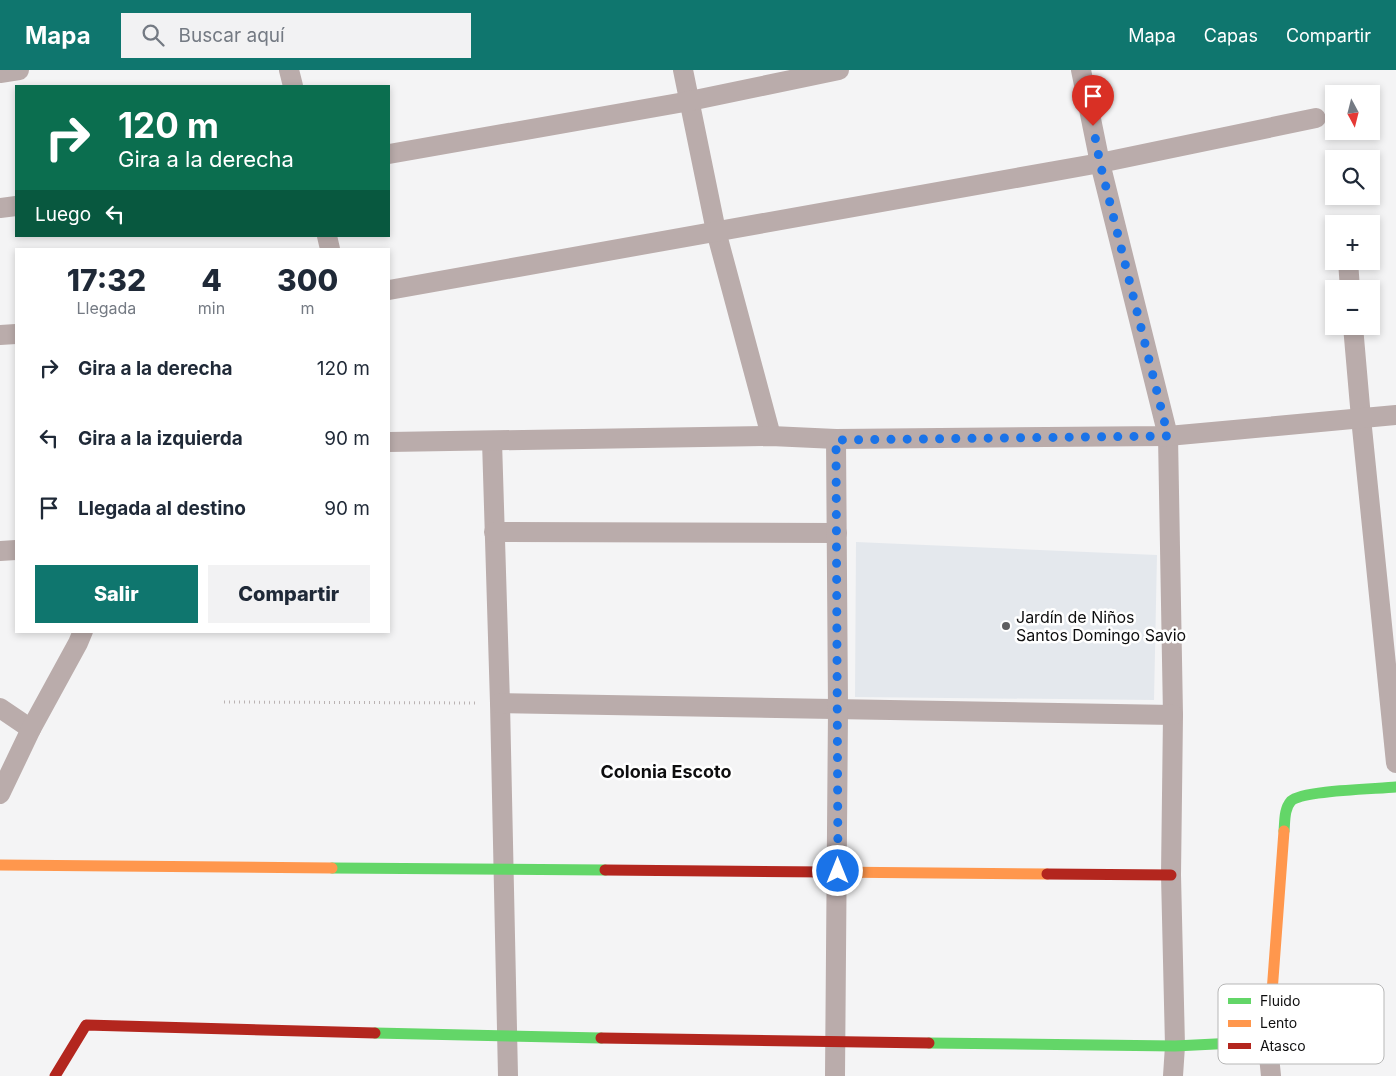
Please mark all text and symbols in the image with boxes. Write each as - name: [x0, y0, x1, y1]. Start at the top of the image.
- search box: [121, 13, 471, 58]
- text: Mapa: [25, 21, 91, 50]
- icon: search: [139, 21, 167, 49]
- text: Buscar aquí: [179, 24, 285, 47]
- text: Mapa: [1128, 25, 1176, 46]
- text: Capas: [1204, 25, 1258, 46]
- text: Compartir: [1286, 25, 1371, 46]
- pin: [1072, 75, 1114, 126]
- icon: arrive: [1079, 82, 1107, 110]
- north arrow: [1325, 85, 1380, 140]
- map controls: [1325, 85, 1380, 335]
- text: 120 m: [118, 104, 219, 146]
- icon: right: [35, 105, 100, 170]
- text: Gira a la derecha: [118, 146, 294, 172]
- button: search: [1325, 150, 1380, 205]
- icon: left: [101, 200, 129, 228]
- text: Luego: [35, 203, 91, 226]
- button: +: [1325, 215, 1380, 270]
- text: 17:32: [67, 262, 146, 298]
- text: 4: [201, 262, 222, 298]
- text: 300: [277, 262, 338, 298]
- button: −: [1325, 280, 1380, 335]
- text: Llegada: [77, 298, 136, 318]
- text: min: [198, 298, 225, 318]
- text: m: [301, 298, 315, 318]
- icon: right: [35, 354, 63, 382]
- text: Gira a la derecha: [78, 357, 233, 380]
- text: 120 m: [317, 357, 370, 380]
- icon: left: [35, 424, 63, 452]
- text: Gira a la izquierda: [78, 427, 243, 450]
- text: 90 m: [324, 427, 370, 450]
- icon: arrive: [35, 494, 63, 522]
- text: Llegada al destino: [78, 497, 246, 520]
- text: 90 m: [324, 497, 370, 520]
- button: Salir: [35, 565, 198, 623]
- button: Compartir: [208, 565, 370, 623]
- place label: Jardín de Niños Santos Domingo Savio: [1016, 607, 1186, 645]
- marker: Jardín de Niños Santos Domingo Savio: [1000, 620, 1012, 632]
- district label: Colonia Escoto: [600, 761, 732, 782]
- position arrow: [811, 844, 863, 896]
- legend: [1218, 984, 1384, 1064]
- text: Fluido: [1260, 992, 1300, 1009]
- text: Lento: [1260, 1014, 1297, 1031]
- text: Atasco: [1260, 1037, 1306, 1054]

